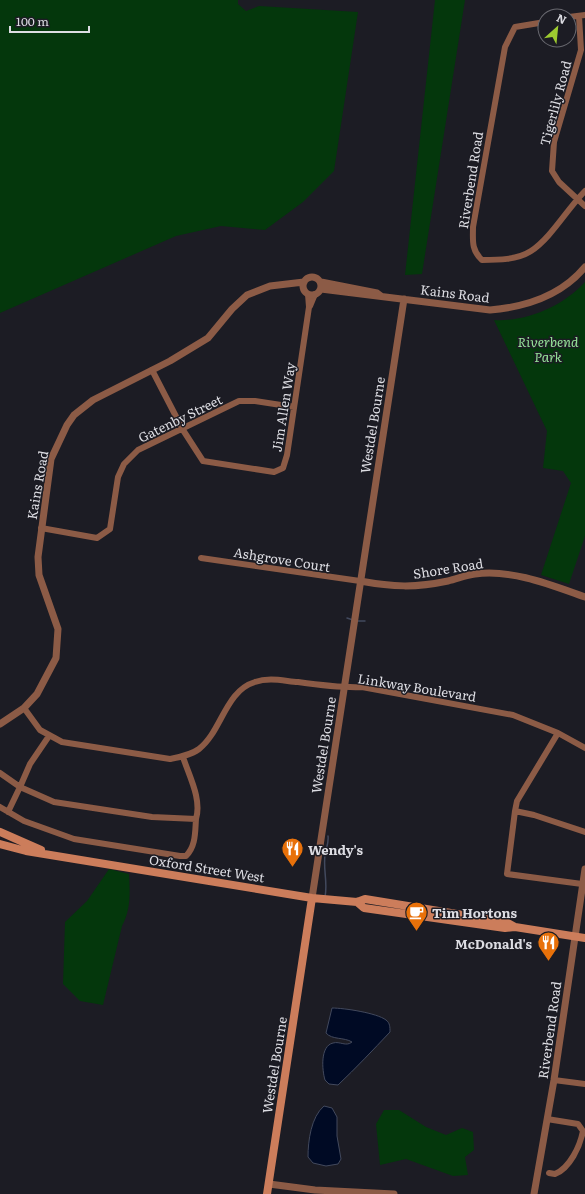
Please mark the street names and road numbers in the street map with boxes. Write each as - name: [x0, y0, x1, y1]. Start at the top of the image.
- street label: Tigerlily Road: [534, 58, 576, 148]
- street label: Riverbend Road: [453, 130, 487, 230]
- street label: Kains Road: [419, 279, 491, 307]
- street label: Jim Allen Way: [267, 360, 300, 453]
- street label: Westdel Bourne: [355, 375, 389, 475]
- street label: Gatenby Street: [135, 389, 226, 447]
- street label: Kains Road: [22, 449, 52, 521]
- street label: Ashgrove Court: [232, 542, 332, 576]
- street label: Shore Road: [412, 553, 484, 583]
- street label: Linkway Boulevard: [356, 668, 478, 706]
- street label: Westdel Bourne: [306, 695, 340, 795]
- street label: Oxford Street West: [148, 849, 267, 887]
- street label: Riverbend Road: [533, 980, 565, 1080]
- street label: Westdel Bourne: [257, 1015, 291, 1115]

